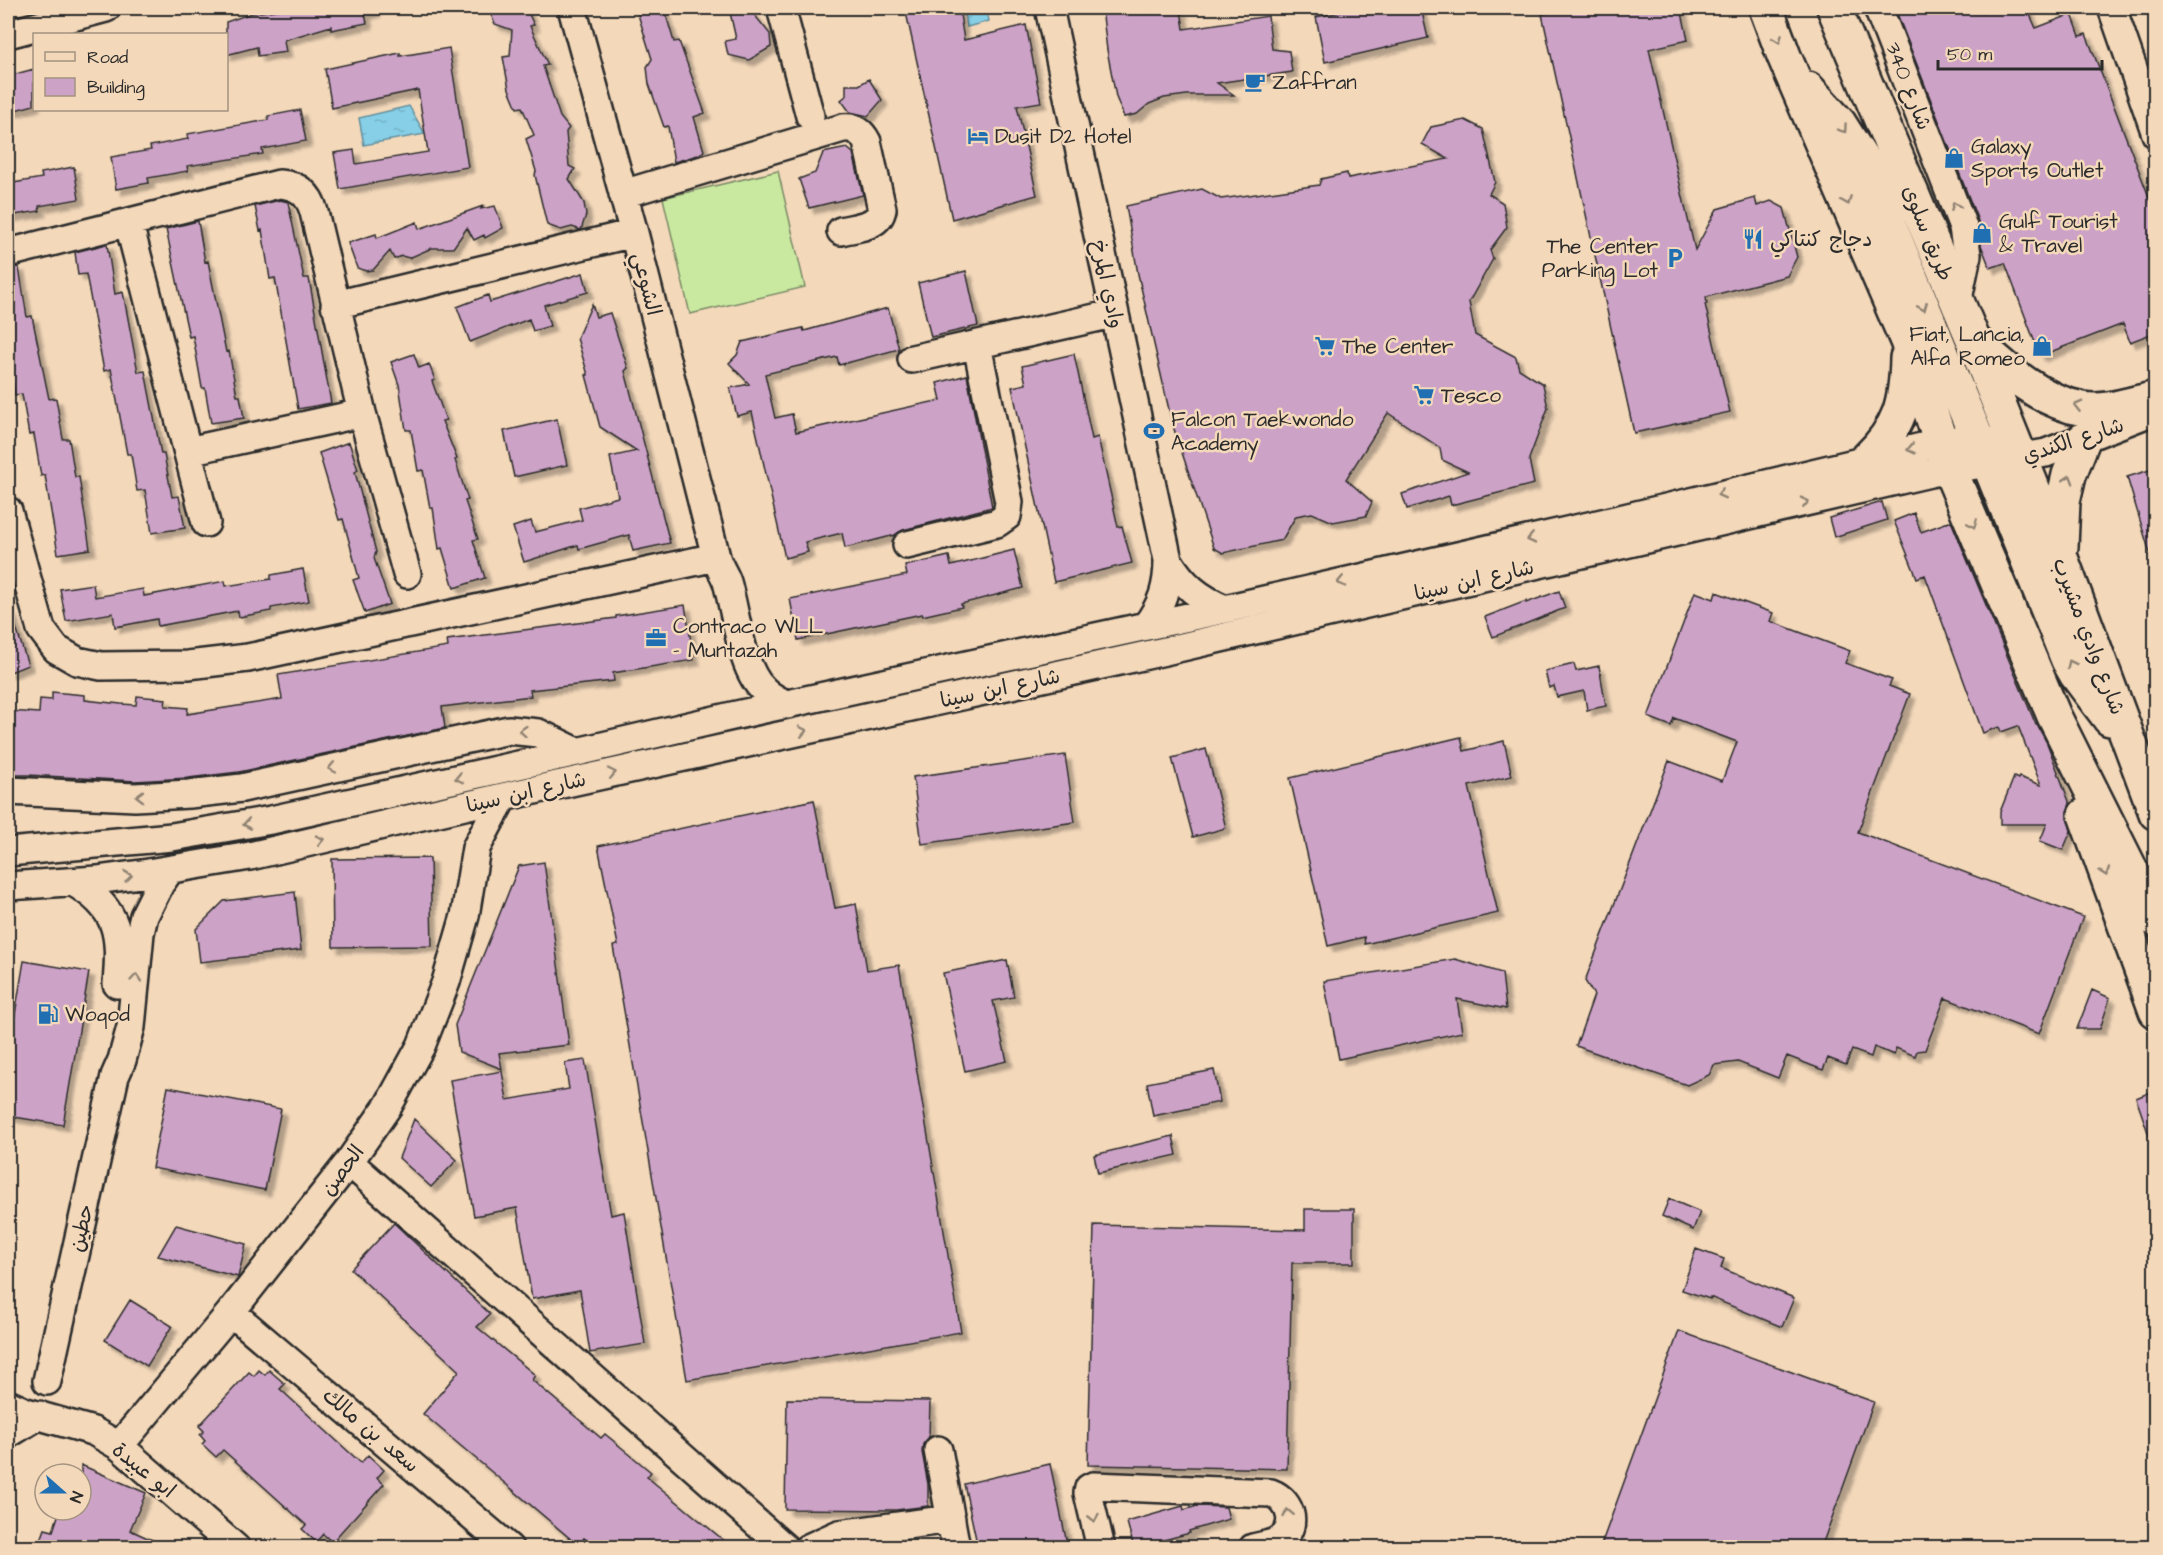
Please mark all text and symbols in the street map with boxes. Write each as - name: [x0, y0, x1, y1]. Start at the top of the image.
- legend: [33, 33, 228, 111]
- one-way arrow: [1770, 33, 1783, 44]
- scale bar: [1938, 33, 2102, 71]
- street label: شارع 340: [1878, 38, 1939, 134]
- text: 50 m: [1947, 42, 1992, 67]
- text: Road: [87, 45, 128, 70]
- place label: Zaffran: [1272, 68, 1357, 97]
- cafe icon: Zaffran: [1243, 70, 1267, 94]
- text: Building: [87, 75, 145, 101]
- place label: Dusit D2 Hotel: [995, 122, 1132, 151]
- one-way arrow: [1836, 123, 1847, 134]
- hotel icon: Dusit D2 Hotel: [966, 124, 990, 148]
- place label: Galaxy Sports Outlet: [1971, 132, 2104, 186]
- shop icon: Galaxy Sports Outlet: [1942, 146, 1966, 170]
- street label: طريق سلوى: [1895, 181, 1960, 285]
- one-way arrow: [1840, 195, 1852, 206]
- one-way arrow: [1950, 201, 1962, 212]
- place label: Gulf Tourist & Travel: [1999, 207, 2118, 260]
- shop icon: Gulf Tourist & Travel: [1970, 221, 1994, 245]
- place label: دجاج كنتاكي: [1770, 225, 1873, 258]
- restaurant icon: دجاج كنتاكي: [1741, 227, 1765, 251]
- place label: The Center Parking Lot: [1542, 232, 1659, 287]
- street label: وادي المرخ: [1084, 237, 1131, 331]
- parking icon: The Center Parking Lot: [1663, 246, 1687, 270]
- street label: الشوعي: [621, 250, 668, 320]
- one-way arrow: [1916, 300, 1928, 311]
- place label: Fiat, Lancia, Alfa Romeo: [1909, 320, 2025, 373]
- place label: The Center: [1342, 332, 1454, 361]
- supermarket icon: The Center: [1313, 334, 1337, 358]
- shop icon: Fiat, Lancia, Alfa Romeo: [2030, 334, 2054, 358]
- place label: Tesco: [1441, 381, 1501, 410]
- supermarket icon: Tesco: [1412, 383, 1436, 407]
- one-way arrow: [2073, 401, 2083, 414]
- place label: Falcon Taekwondo Academy: [1171, 405, 1354, 460]
- street label: شارع الكندي: [2019, 410, 2128, 471]
- sports icon: Falcon Taekwondo Academy: [1142, 419, 1166, 443]
- one-way arrow: [1906, 442, 1916, 455]
- one-way arrow: [2061, 475, 2074, 485]
- one-way arrow: [1716, 487, 1726, 500]
- one-way arrow: [1800, 497, 1810, 510]
- one-way arrow: [1966, 518, 1978, 529]
- one-way arrow: [1526, 532, 1536, 545]
- street label: شارع ابن سينا: [1411, 553, 1537, 608]
- street label: شارع وادي مشيرب: [2045, 553, 2132, 719]
- one-way arrow: [1336, 575, 1346, 588]
- place label: Contraco WLL - Muntazah: [673, 612, 824, 665]
- office icon: Contraco WLL - Muntazah: [644, 626, 668, 650]
- one-way arrow: [2066, 659, 2078, 670]
- street label: شارع ابن سينا: [937, 662, 1063, 715]
- one-way arrow: [519, 725, 528, 738]
- one-way arrow: [798, 725, 808, 738]
- one-way arrow: [328, 761, 338, 774]
- street label: شارع ابن سينا: [463, 765, 589, 820]
- one-way arrow: [607, 767, 617, 780]
- one-way arrow: [454, 771, 464, 784]
- one-way arrow: [135, 790, 144, 802]
- one-way arrow: [243, 817, 253, 830]
- one-way arrow: [315, 834, 325, 847]
- one-way arrow: [2097, 866, 2110, 877]
- one-way arrow: [124, 870, 133, 883]
- one-way arrow: [129, 974, 142, 983]
- place label: Woqod: [65, 1000, 130, 1029]
- fuel station icon: Woqod: [36, 1002, 60, 1026]
- street label: الحصن: [314, 1139, 371, 1202]
- street label: حطين: [62, 1201, 101, 1255]
- street label: سعد بن مالك: [316, 1381, 425, 1480]
- street label: ابو عبيدة: [106, 1436, 182, 1505]
- north arrow: [33, 1462, 93, 1522]
- text: N: [64, 1488, 88, 1506]
- one-way arrow: [1282, 1508, 1295, 1518]
- one-way arrow: [1086, 1513, 1099, 1523]

